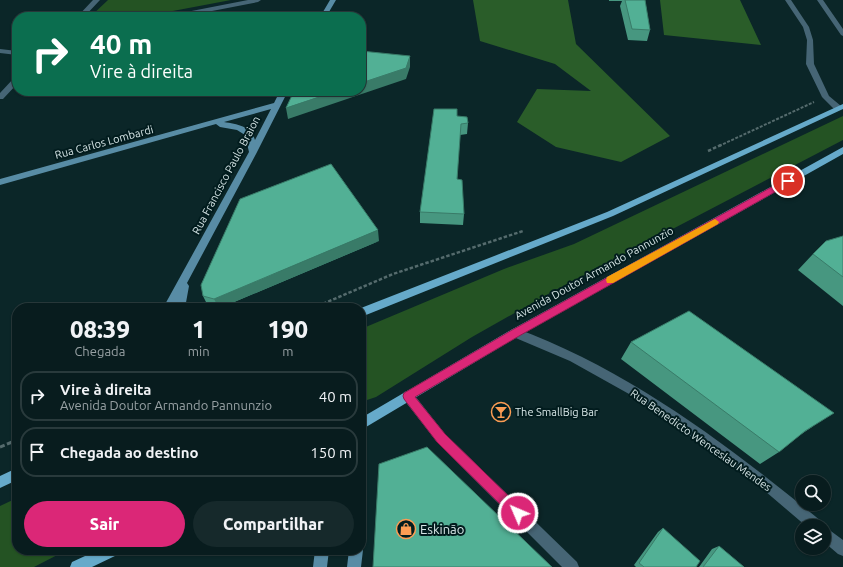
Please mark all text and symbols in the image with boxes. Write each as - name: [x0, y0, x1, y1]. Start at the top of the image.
- icon: right: [24, 28, 76, 80]
- text: 40 m: [90, 28, 152, 59]
- text: Vire à direita: [90, 61, 193, 81]
- street label: Rua Francisco Paulo Braion: [190, 114, 262, 236]
- street label: Rua Carlos Lombardi: [53, 123, 155, 161]
- pin: [771, 164, 805, 198]
- icon: arrive: [777, 170, 799, 192]
- street label: Avenida Doutor Armando Pannunzio: [513, 224, 675, 322]
- text: 08:39: [70, 316, 130, 343]
- text: 1: [192, 316, 205, 343]
- text: 190: [268, 316, 308, 343]
- text: Chegada: [74, 344, 125, 358]
- text: min: [188, 344, 210, 358]
- text: m: [282, 344, 293, 358]
- text: Vire à direita: [60, 381, 152, 398]
- icon: right: [26, 385, 48, 407]
- street label: Rua Benedicto Wenceslau Mendes: [628, 387, 774, 494]
- text: 40 m: [319, 388, 352, 405]
- text: Avenida Doutor Armando Pannunzio: [60, 398, 272, 412]
- bar icon: The SmallBig Bar: [490, 401, 512, 423]
- place label: The SmallBig Bar: [515, 406, 599, 418]
- icon: arrive: [26, 441, 48, 463]
- text: Chegada ao destino: [60, 444, 199, 461]
- text: 150 m: [310, 444, 352, 461]
- map controls: [795, 475, 831, 555]
- button: search: [795, 475, 831, 511]
- position arrow: [497, 492, 539, 534]
- button: Sair: [24, 501, 185, 547]
- button: Compartilhar: [193, 501, 354, 547]
- shop icon: Eskinão: [395, 518, 417, 540]
- button: layers: [795, 519, 831, 555]
- place label: Eskinão: [420, 522, 464, 536]

